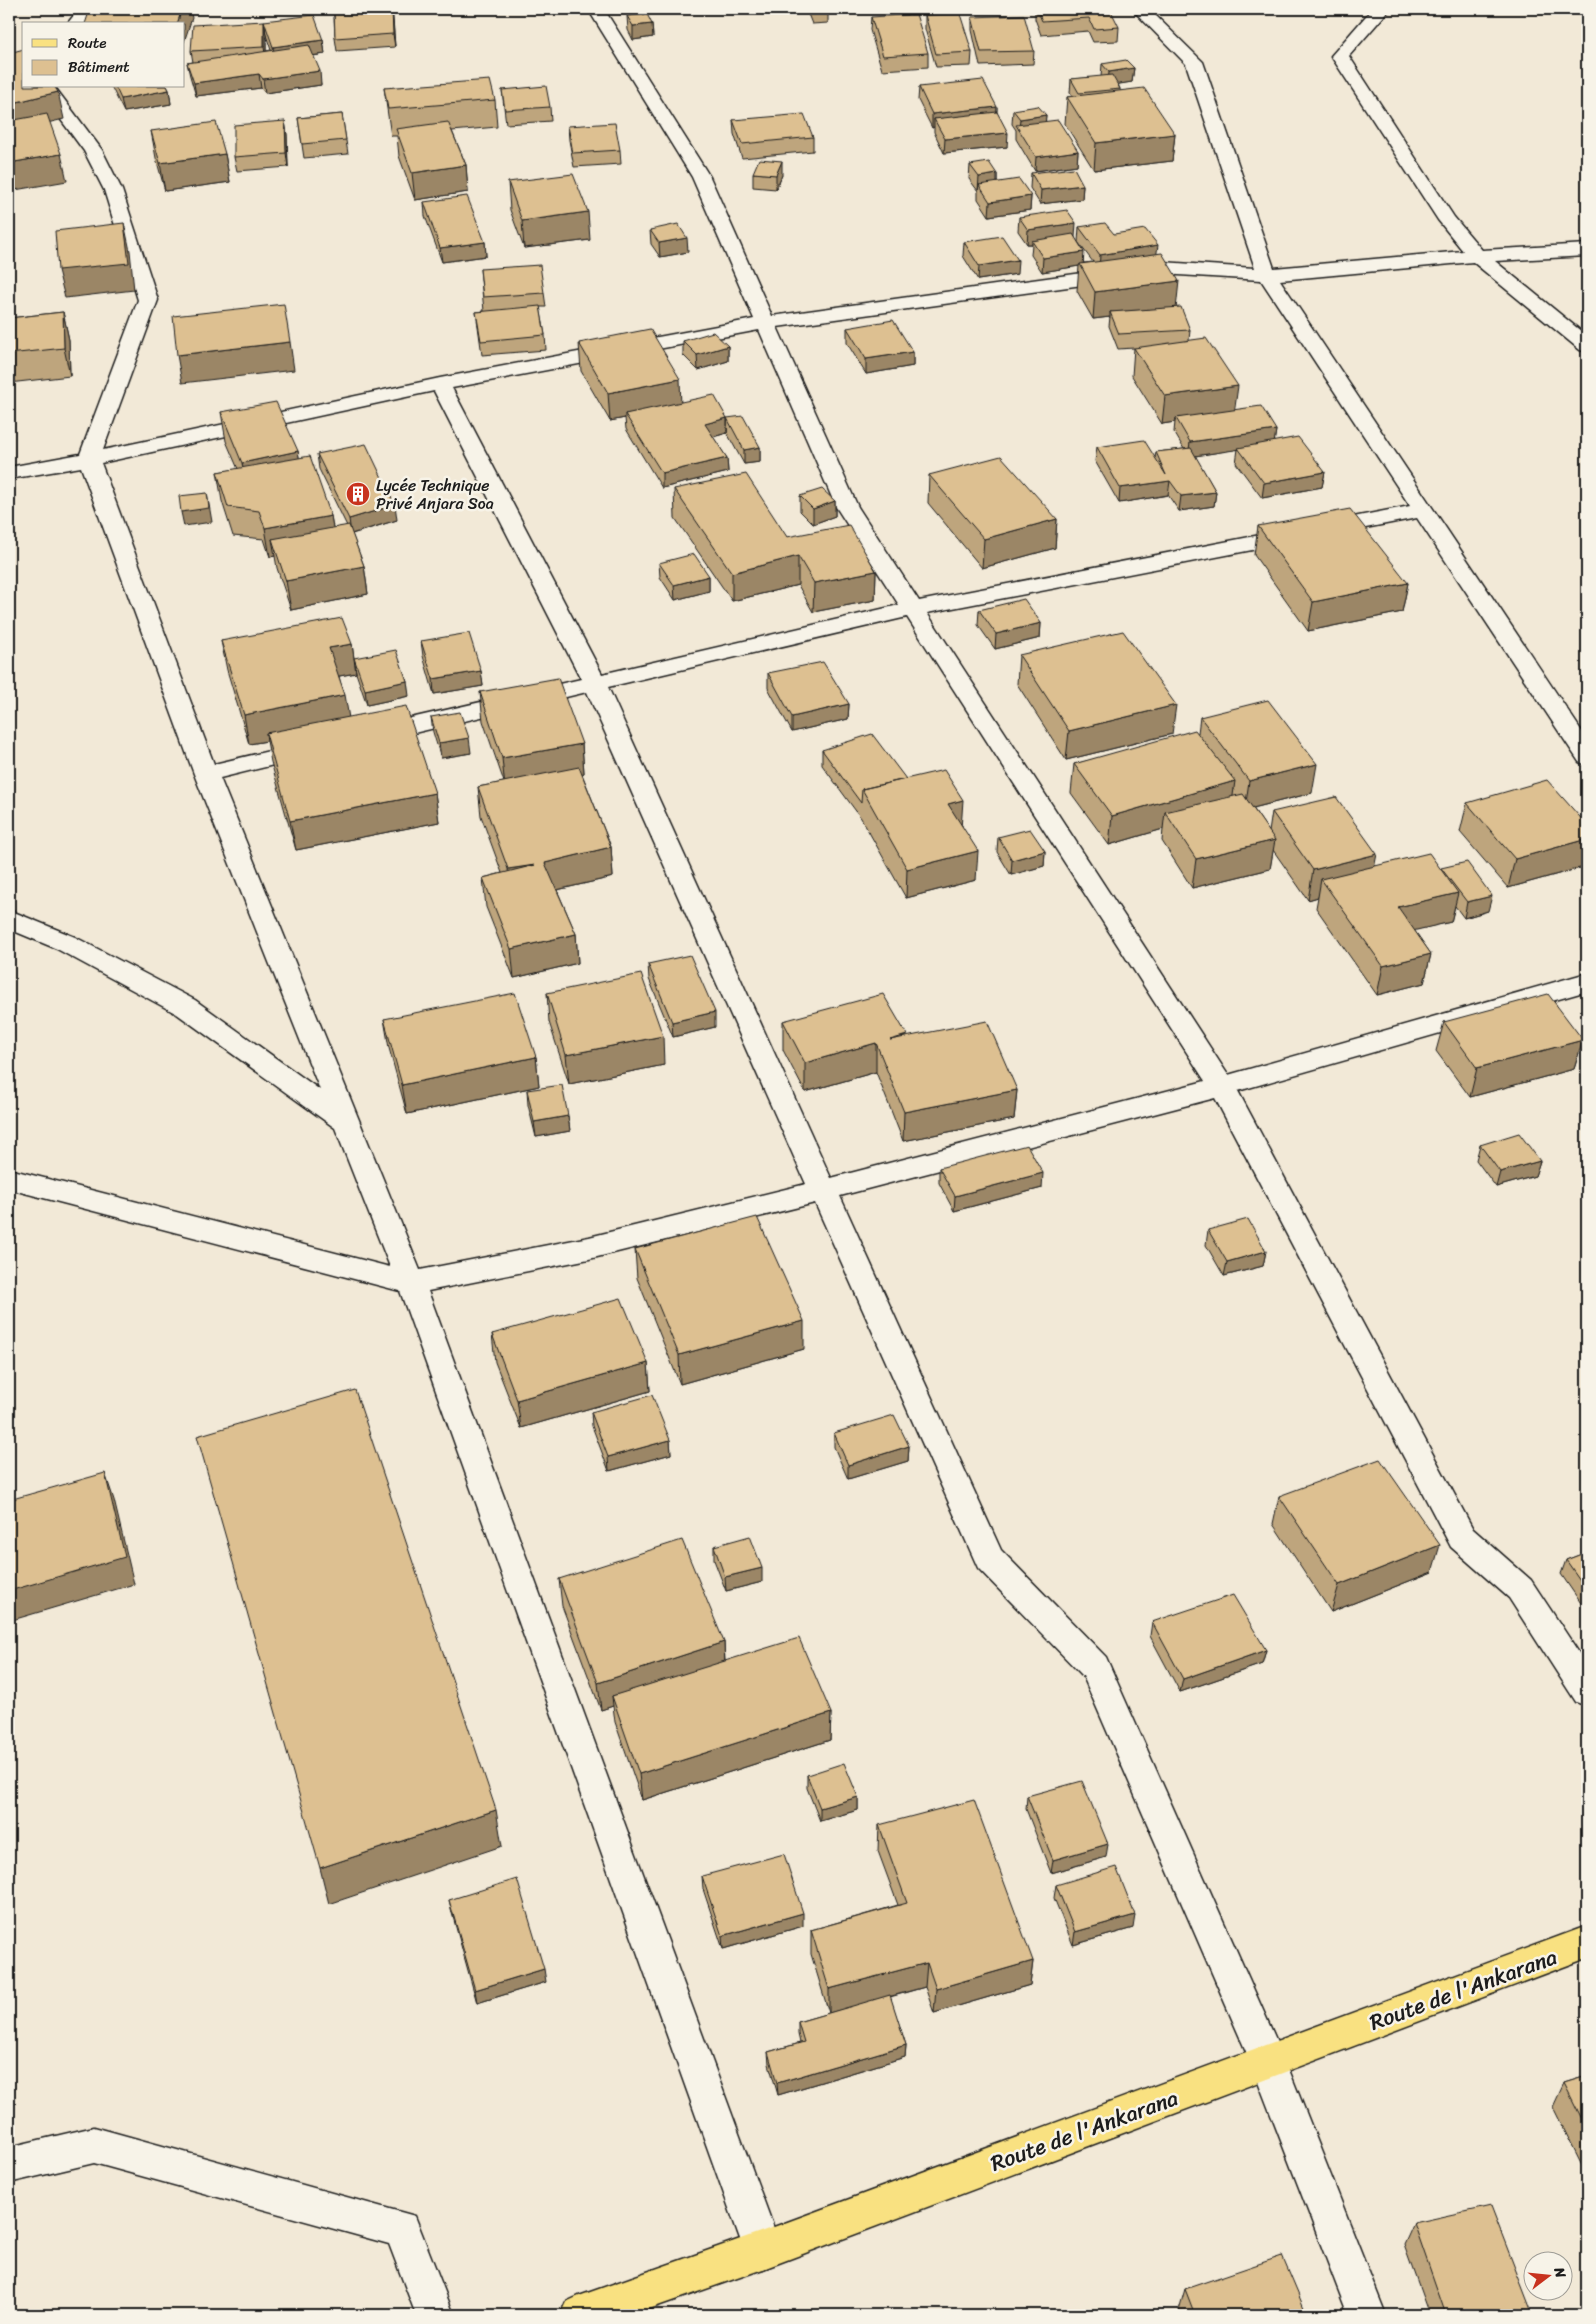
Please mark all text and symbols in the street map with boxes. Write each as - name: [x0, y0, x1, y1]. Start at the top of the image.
- legend: [22, 22, 185, 88]
- text: Route: [68, 30, 107, 56]
- text: Bâtiment: [68, 54, 130, 80]
- place label: Lycée Technique Privé Anjara Soa: [376, 471, 494, 518]
- building icon: Lycée Technique Privé Anjara Soa: [345, 481, 371, 507]
- street label: Route de l'Ankarana: [1364, 1937, 1563, 2042]
- street label: Route de l'Ankarana: [985, 2078, 1184, 2183]
- north arrow: [1524, 2252, 1574, 2302]
- text: N: [1546, 2263, 1573, 2281]

